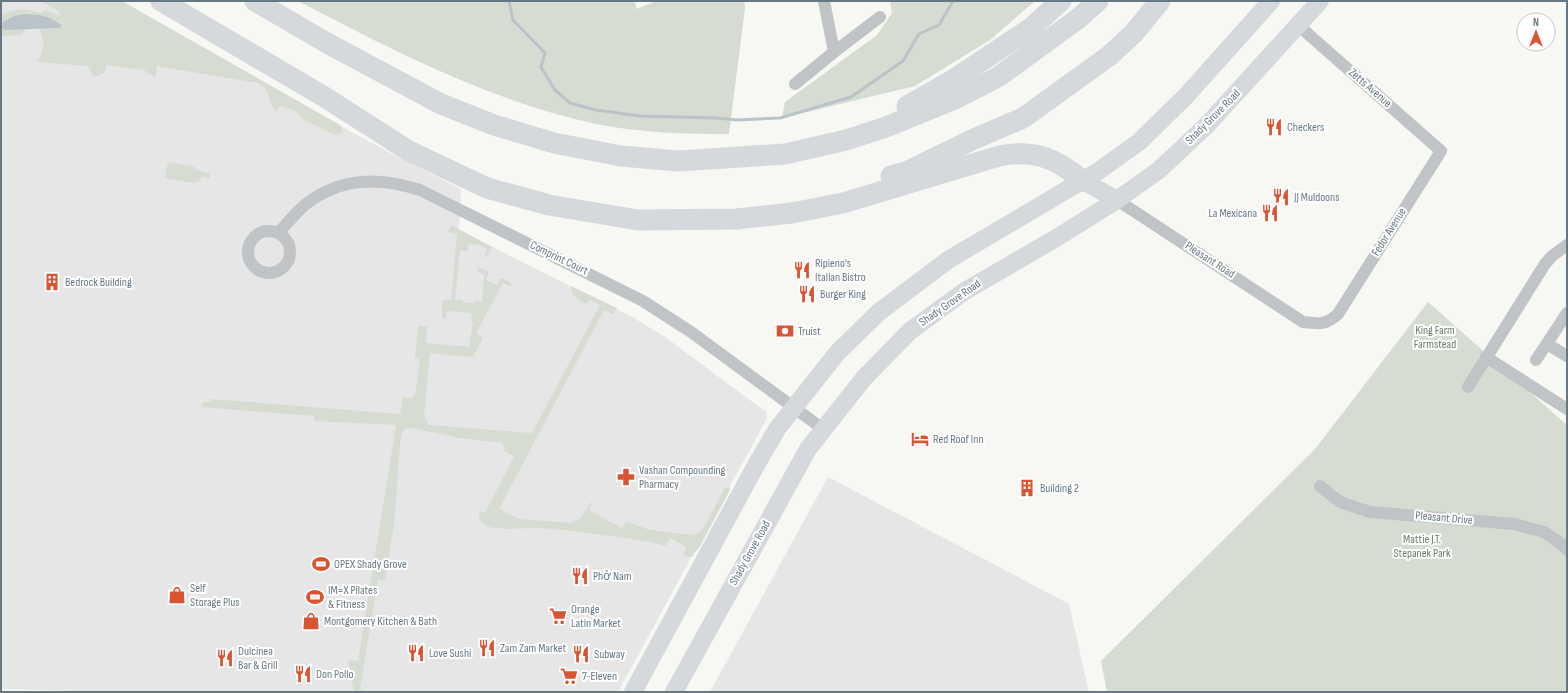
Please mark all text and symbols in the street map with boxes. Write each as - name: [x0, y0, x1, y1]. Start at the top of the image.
- north arrow: [1516, 12, 1556, 52]
- text: N: [1533, 16, 1539, 29]
- street label: Zetts Avenue: [1345, 65, 1395, 111]
- street label: Shady Grove Road: [1182, 86, 1244, 148]
- restaurant icon: Checkers: [1264, 117, 1284, 137]
- place label: Checkers: [1287, 120, 1324, 135]
- restaurant icon: JJ Muldoons: [1271, 187, 1291, 207]
- place label: JJ Muldoons: [1293, 190, 1340, 205]
- restaurant icon: La Mexicana: [1260, 203, 1280, 223]
- street label: Fedor Avenue: [1368, 205, 1410, 259]
- place label: La Mexicana: [1208, 206, 1257, 221]
- street label: Comprint Court: [527, 237, 591, 279]
- street label: Pleasant Road: [1182, 238, 1238, 282]
- place label: Ripieno's Italian Bistro: [815, 256, 866, 285]
- restaurant icon: Ripieno's Italian Bistro: [792, 260, 812, 280]
- building icon: Bedrock Building: [42, 272, 62, 292]
- place label: Bedrock Building: [65, 275, 132, 290]
- street label: Shady Grove Road: [916, 276, 984, 330]
- restaurant icon: Burger King: [797, 284, 817, 304]
- place label: Burger King: [820, 287, 866, 302]
- bank icon: Truist: [775, 321, 795, 341]
- park label: King Farm Farmstead: [1414, 323, 1456, 352]
- place label: Truist: [798, 324, 821, 339]
- hotel icon: Red Roof Inn: [910, 429, 930, 449]
- place label: Red Roof Inn: [933, 432, 984, 447]
- place label: Vashan Compounding Pharmacy: [639, 463, 726, 492]
- pharmacy icon: Vashan Compounding Pharmacy: [616, 467, 636, 487]
- building icon: Building 2: [1017, 478, 1037, 498]
- place label: Building 2: [1040, 481, 1079, 496]
- street label: Pleasant Drive: [1415, 508, 1473, 528]
- street label: Shady Grove Road: [726, 518, 774, 588]
- park label: Mattie J.T. Stepanek Park: [1393, 532, 1451, 561]
- sports icon: OPEX Shady Grove: [311, 554, 331, 574]
- place label: OPEX Shady Grove: [334, 557, 407, 572]
- restaurant icon: Phở Nam: [570, 566, 590, 586]
- place label: Phở Nam: [593, 569, 632, 584]
- place label: Self Storage Plus: [190, 581, 240, 610]
- place label: IM=X Pilates & Fitness: [328, 583, 377, 612]
- shop icon: Self Storage Plus: [167, 585, 187, 605]
- sports icon: IM=X Pilates & Fitness: [305, 587, 325, 607]
- place label: Orange Latin Market: [571, 602, 621, 631]
- supermarket icon: Orange Latin Market: [548, 606, 568, 626]
- shop icon: Montgomery Kitchen & Bath: [301, 611, 321, 631]
- place label: Montgomery Kitchen & Bath: [324, 614, 437, 629]
- restaurant icon: Zam Zam Market: [477, 638, 497, 658]
- place label: Zam Zam Market: [500, 641, 567, 656]
- restaurant icon: Love Sushi: [406, 643, 426, 663]
- place label: Dulcinea Bar & Grill: [238, 644, 277, 673]
- restaurant icon: Subway: [571, 644, 591, 664]
- place label: Love Sushi: [429, 646, 471, 661]
- place label: Subway: [594, 647, 625, 662]
- restaurant icon: Dulcinea Bar & Grill: [215, 648, 235, 668]
- restaurant icon: Don Pollo: [293, 664, 313, 684]
- supermarket icon: 7-Eleven: [559, 666, 579, 686]
- place label: Don Pollo: [316, 667, 353, 682]
- place label: 7-Eleven: [582, 669, 617, 684]

